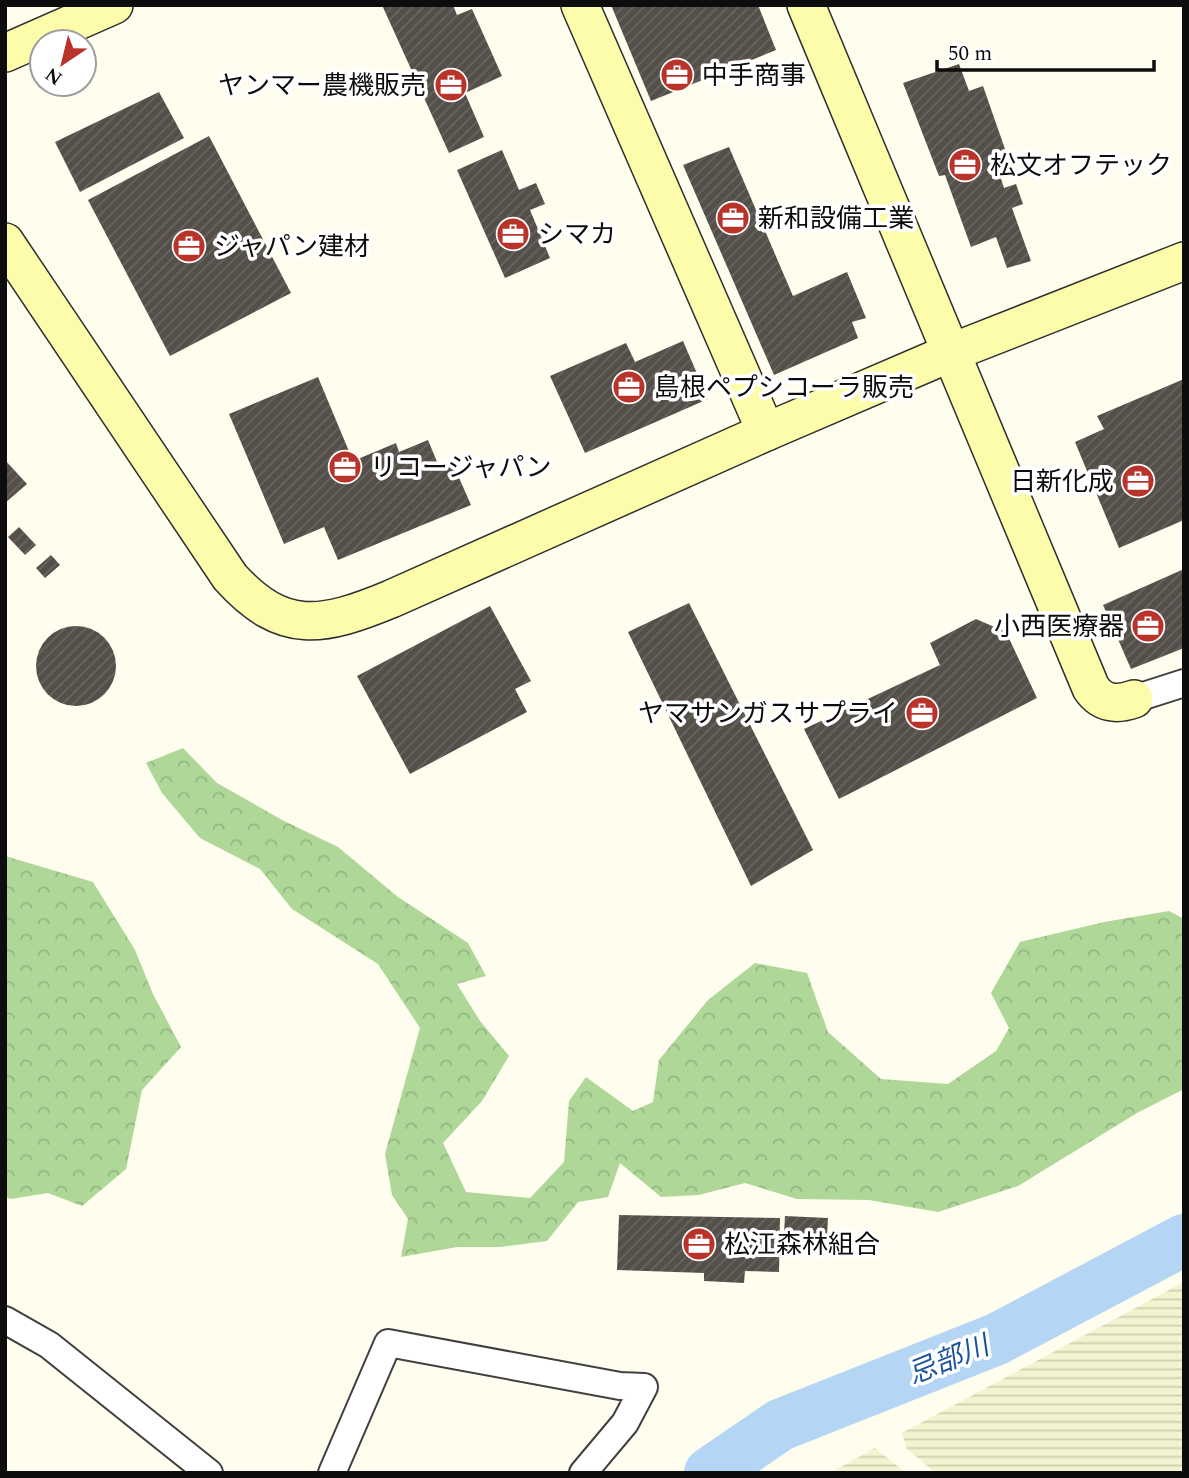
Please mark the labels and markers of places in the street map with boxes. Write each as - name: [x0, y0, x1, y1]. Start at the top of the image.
- office icon: 中手商事: [658, 56, 696, 94]
- place label: 中手商事: [702, 56, 806, 96]
- place label: ヤンマー農機販売: [218, 66, 426, 106]
- office icon: ヤンマー農機販売: [432, 66, 470, 104]
- office icon: 松文オフテック: [946, 146, 984, 184]
- place label: 松文オフテック: [990, 146, 1172, 186]
- office icon: 新和設備工業: [714, 199, 752, 237]
- place label: 新和設備工業: [758, 199, 914, 239]
- office icon: シマカ: [494, 215, 532, 253]
- place label: シマカ: [538, 215, 616, 255]
- office icon: ジャパン建材: [170, 227, 208, 265]
- place label: ジャパン建材: [214, 227, 370, 267]
- office icon: 島根ペプシコーラ販売: [610, 368, 648, 406]
- place label: 島根ペプシコーラ販売: [654, 368, 914, 408]
- office icon: リコージャパン: [326, 448, 364, 486]
- place label: リコージャパン: [370, 448, 551, 488]
- place label: 日新化成: [1010, 462, 1114, 502]
- office icon: 日新化成: [1119, 462, 1157, 500]
- place label: 小西医療器: [994, 607, 1124, 647]
- office icon: 小西医療器: [1129, 607, 1167, 645]
- place label: ヤマサンガスサプライ: [638, 694, 898, 734]
- office icon: ヤマサンガスサプライ: [903, 694, 941, 732]
- office icon: 松江森林組合: [680, 1225, 718, 1263]
- place label: 松江森林組合: [724, 1225, 880, 1265]

